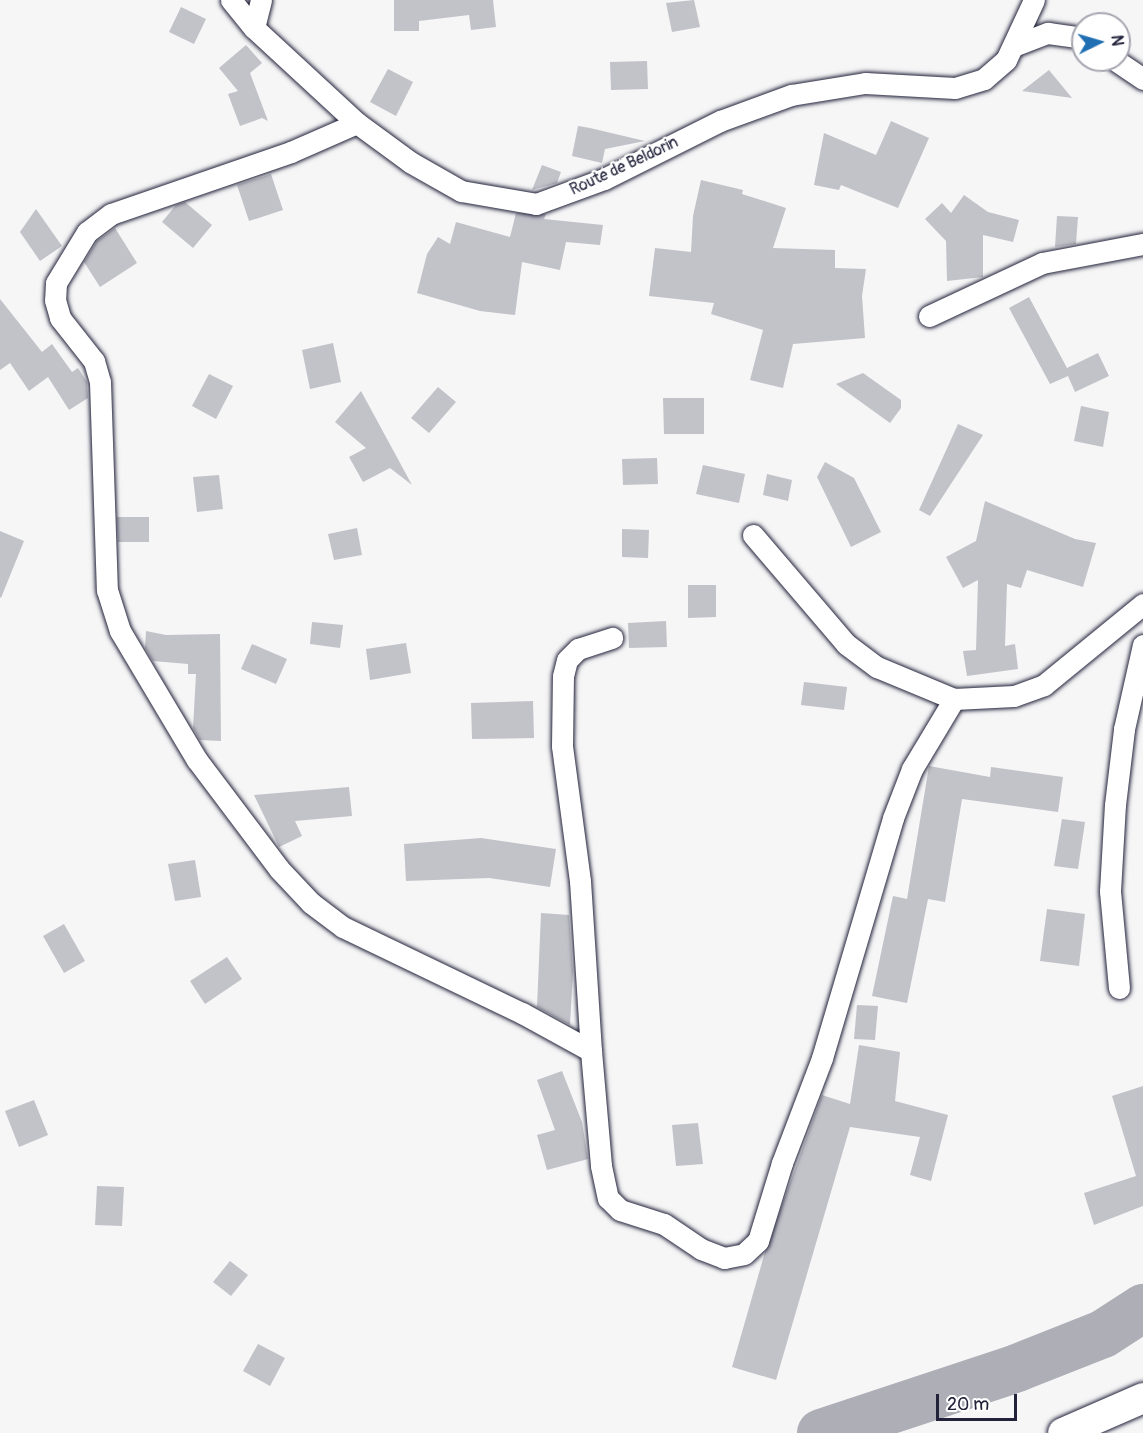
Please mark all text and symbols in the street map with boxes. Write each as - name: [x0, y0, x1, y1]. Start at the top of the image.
- north arrow: [1071, 12, 1131, 72]
- text: N: [1107, 34, 1127, 47]
- street label: Route de Beldorin: [567, 132, 681, 200]
- scale bar: [939, 1382, 1020, 1420]
- text: 20 m: [947, 1393, 989, 1416]

